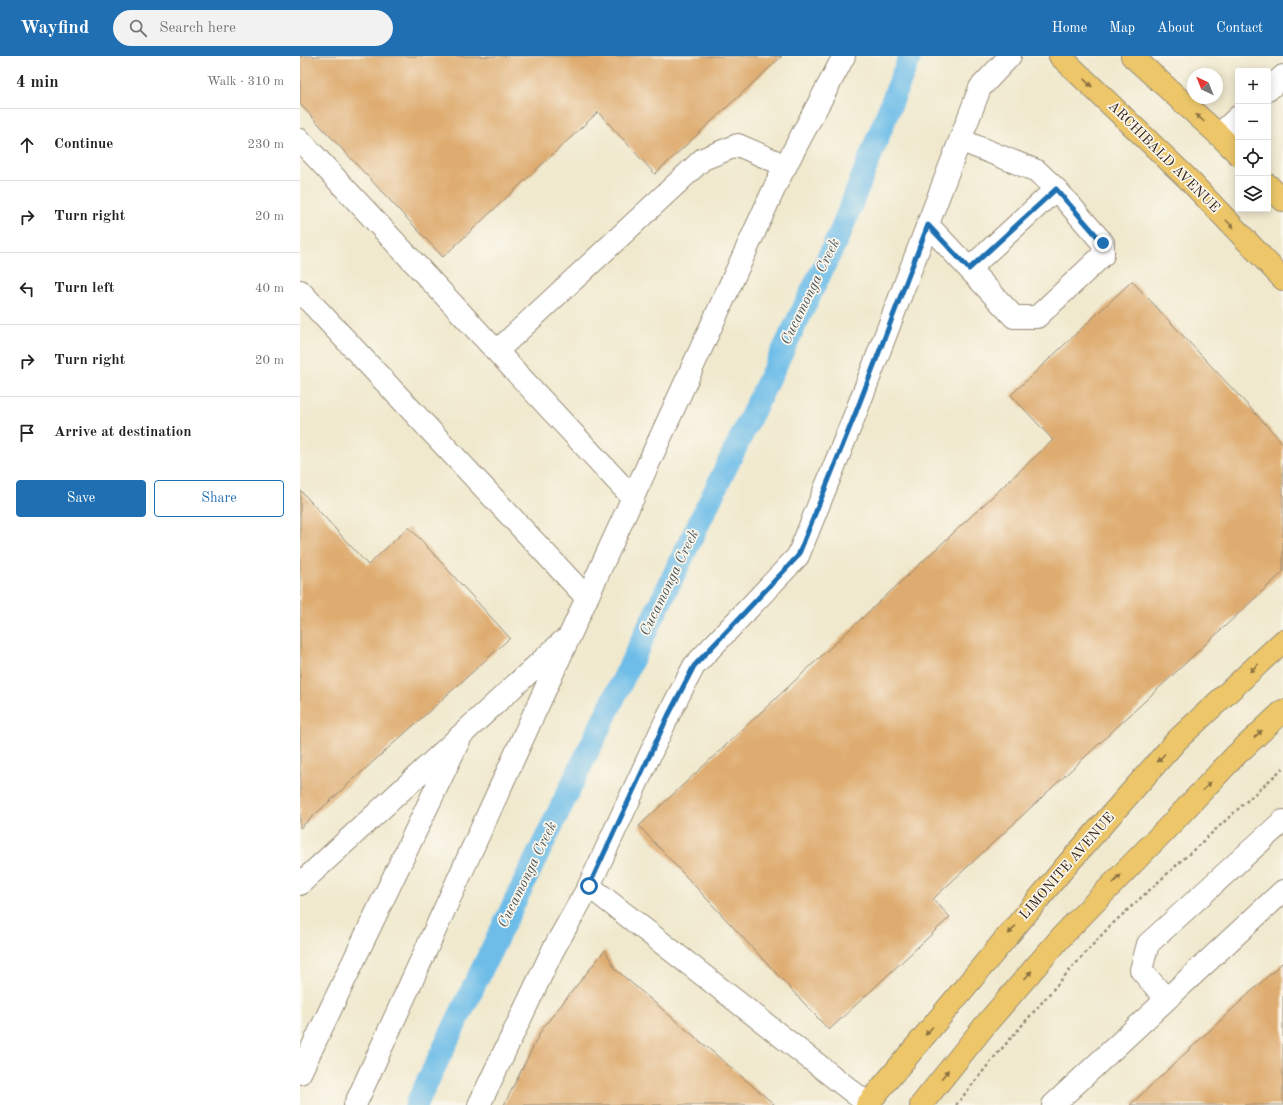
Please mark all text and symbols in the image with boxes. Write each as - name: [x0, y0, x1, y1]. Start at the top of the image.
- search box: [113, 10, 393, 46]
- icon: search: [127, 17, 149, 39]
- text: Wayfind: [20, 19, 89, 38]
- text: Search here: [159, 21, 236, 36]
- text: Home: [1052, 21, 1087, 35]
- text: Map: [1109, 21, 1135, 35]
- text: About: [1157, 21, 1194, 35]
- text: Contact: [1216, 21, 1263, 35]
- north arrow: [1187, 68, 1223, 104]
- map controls: [1235, 68, 1271, 212]
- button: +: [1235, 68, 1271, 104]
- text: 4 min: [16, 74, 59, 91]
- text: Walk · 310 m: [207, 75, 284, 88]
- one-way arrow: [1084, 78, 1093, 87]
- street label: ARCHIBALD AVENUE: [1106, 99, 1222, 215]
- button: −: [1235, 104, 1271, 140]
- one-way arrow: [1195, 113, 1205, 122]
- icon: ahead: [16, 134, 38, 156]
- text: Continue: [54, 137, 113, 152]
- text: 230 m: [247, 138, 284, 151]
- button: locate: [1235, 140, 1271, 176]
- button: layers: [1235, 176, 1271, 212]
- icon: right: [16, 206, 38, 228]
- text: Turn right: [54, 209, 125, 224]
- text: 20 m: [255, 210, 284, 223]
- one-way arrow: [1226, 218, 1235, 229]
- route end: [1094, 234, 1112, 252]
- water label: Cucamonga Creek: [779, 236, 843, 348]
- icon: left: [16, 278, 38, 300]
- text: Turn left: [54, 281, 114, 296]
- text: 40 m: [255, 282, 284, 295]
- icon: right: [16, 350, 38, 372]
- text: Turn right: [54, 353, 125, 368]
- text: 20 m: [255, 354, 284, 367]
- icon: arrive: [16, 422, 38, 444]
- text: Arrive at destination: [54, 425, 192, 440]
- button: Save: [16, 480, 146, 517]
- button: Share: [154, 480, 284, 517]
- water label: Cucamonga Creek: [638, 527, 702, 639]
- one-way arrow: [1250, 663, 1259, 672]
- one-way arrow: [1254, 730, 1263, 739]
- one-way arrow: [1156, 753, 1166, 763]
- one-way arrow: [1202, 781, 1212, 791]
- street label: LIMONITE AVENUE: [1017, 810, 1117, 922]
- water label: Cucamonga Creek: [496, 819, 560, 931]
- one-way arrow: [1112, 874, 1122, 884]
- route start: [580, 877, 598, 895]
- one-way arrow: [1007, 925, 1016, 936]
- one-way arrow: [1024, 969, 1033, 980]
- one-way arrow: [924, 1025, 933, 1036]
- one-way arrow: [941, 1069, 950, 1080]

